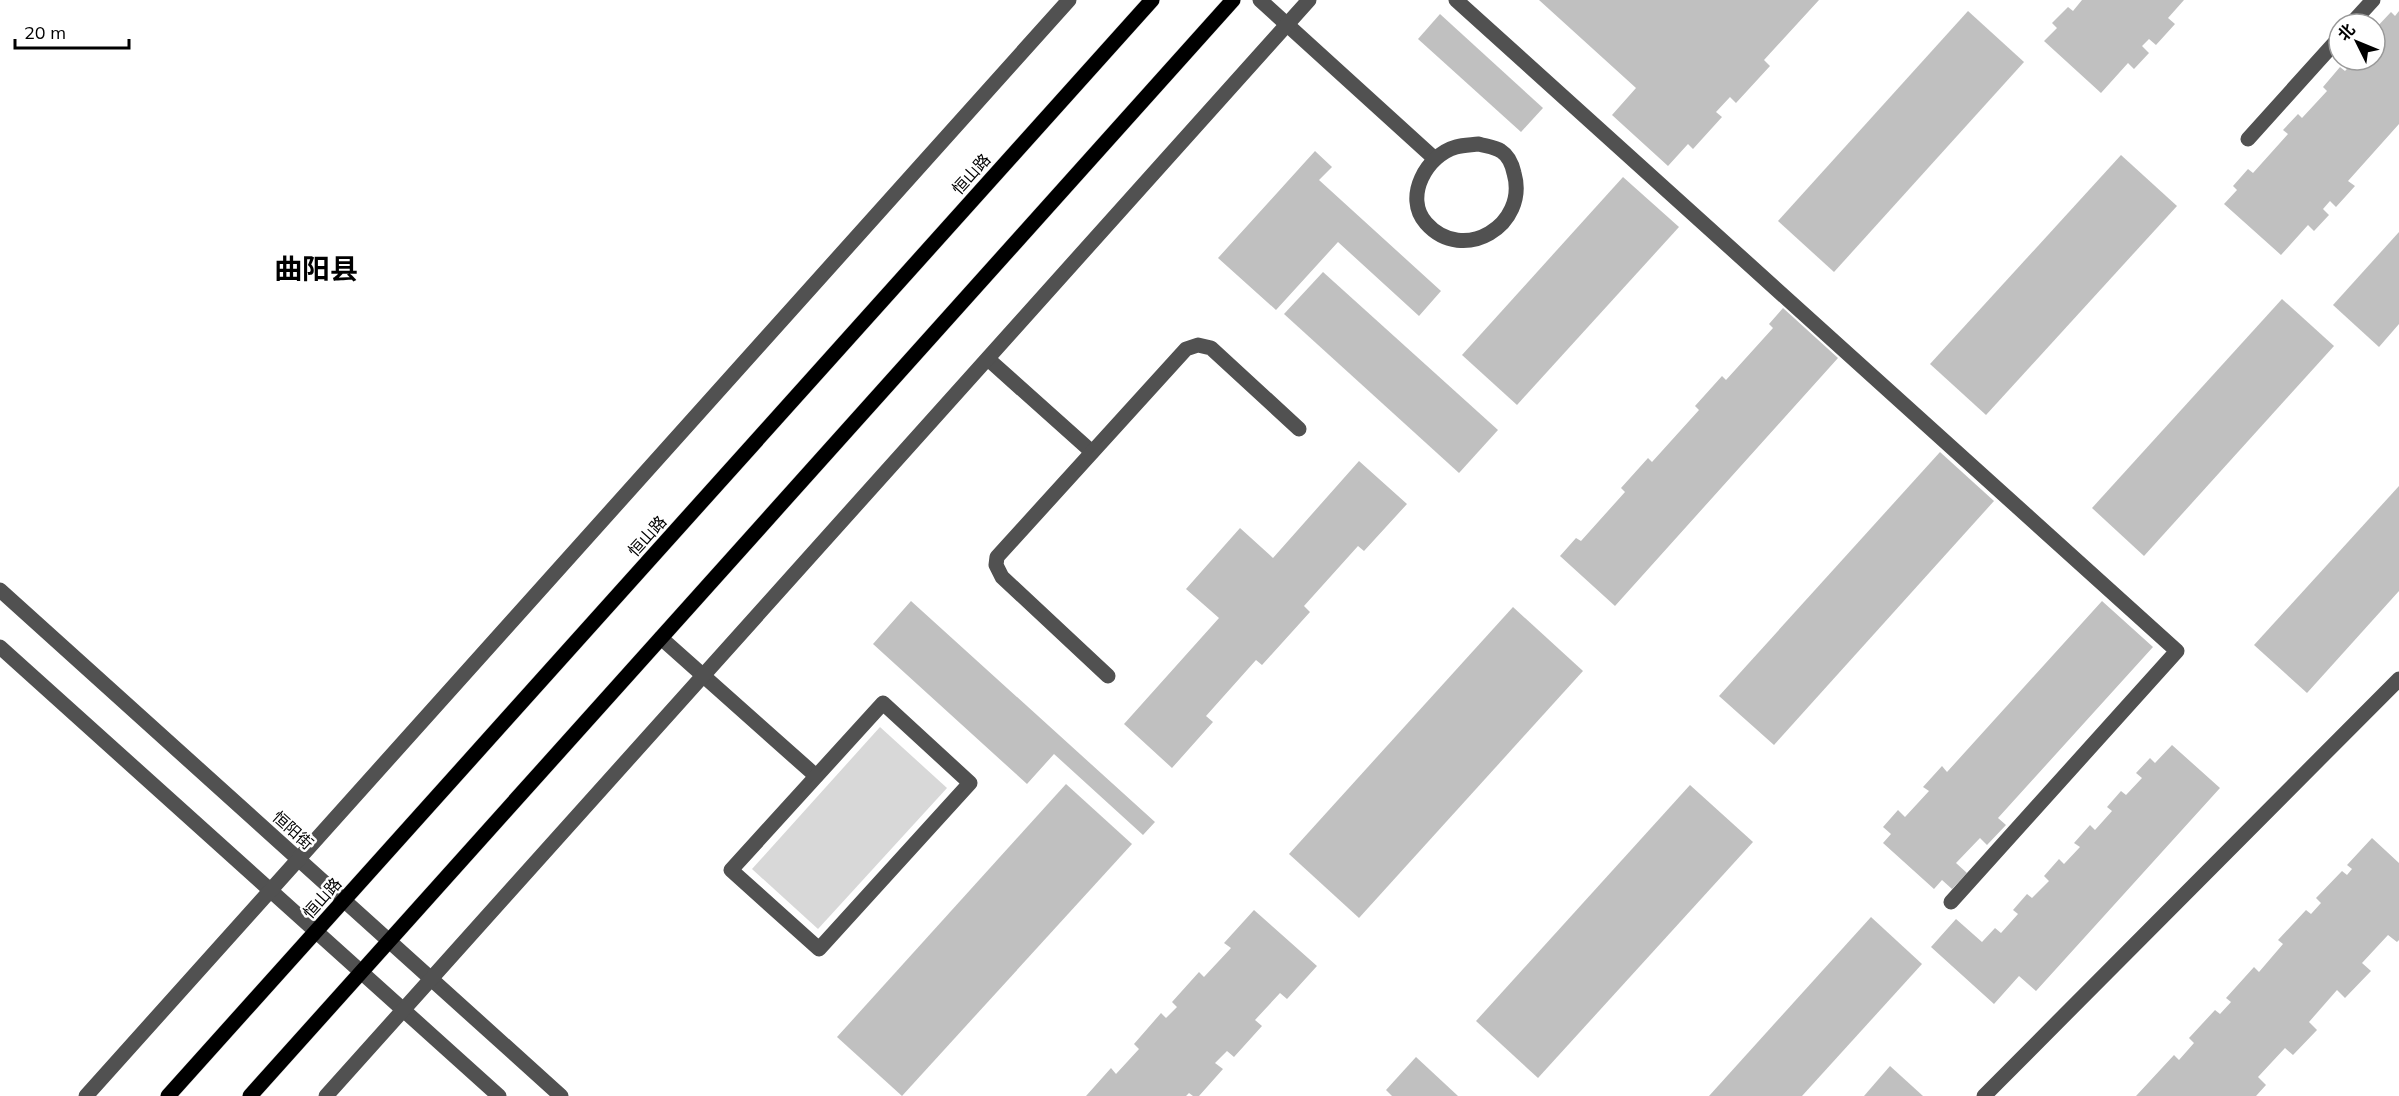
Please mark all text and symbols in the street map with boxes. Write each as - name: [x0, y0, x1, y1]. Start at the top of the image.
- scale bar: [15, 12, 129, 50]
- north arrow: [2327, 12, 2387, 72]
- text: 北: [2333, 19, 2359, 44]
- text: 20 m: [24, 21, 66, 44]
- street label: 恒山路: [948, 149, 994, 199]
- district label: 曲阳县: [274, 251, 358, 286]
- street label: 恒山路: [624, 511, 670, 561]
- street label: 恒阳街: [268, 807, 318, 853]
- street label: 恒山路: [299, 873, 345, 923]

